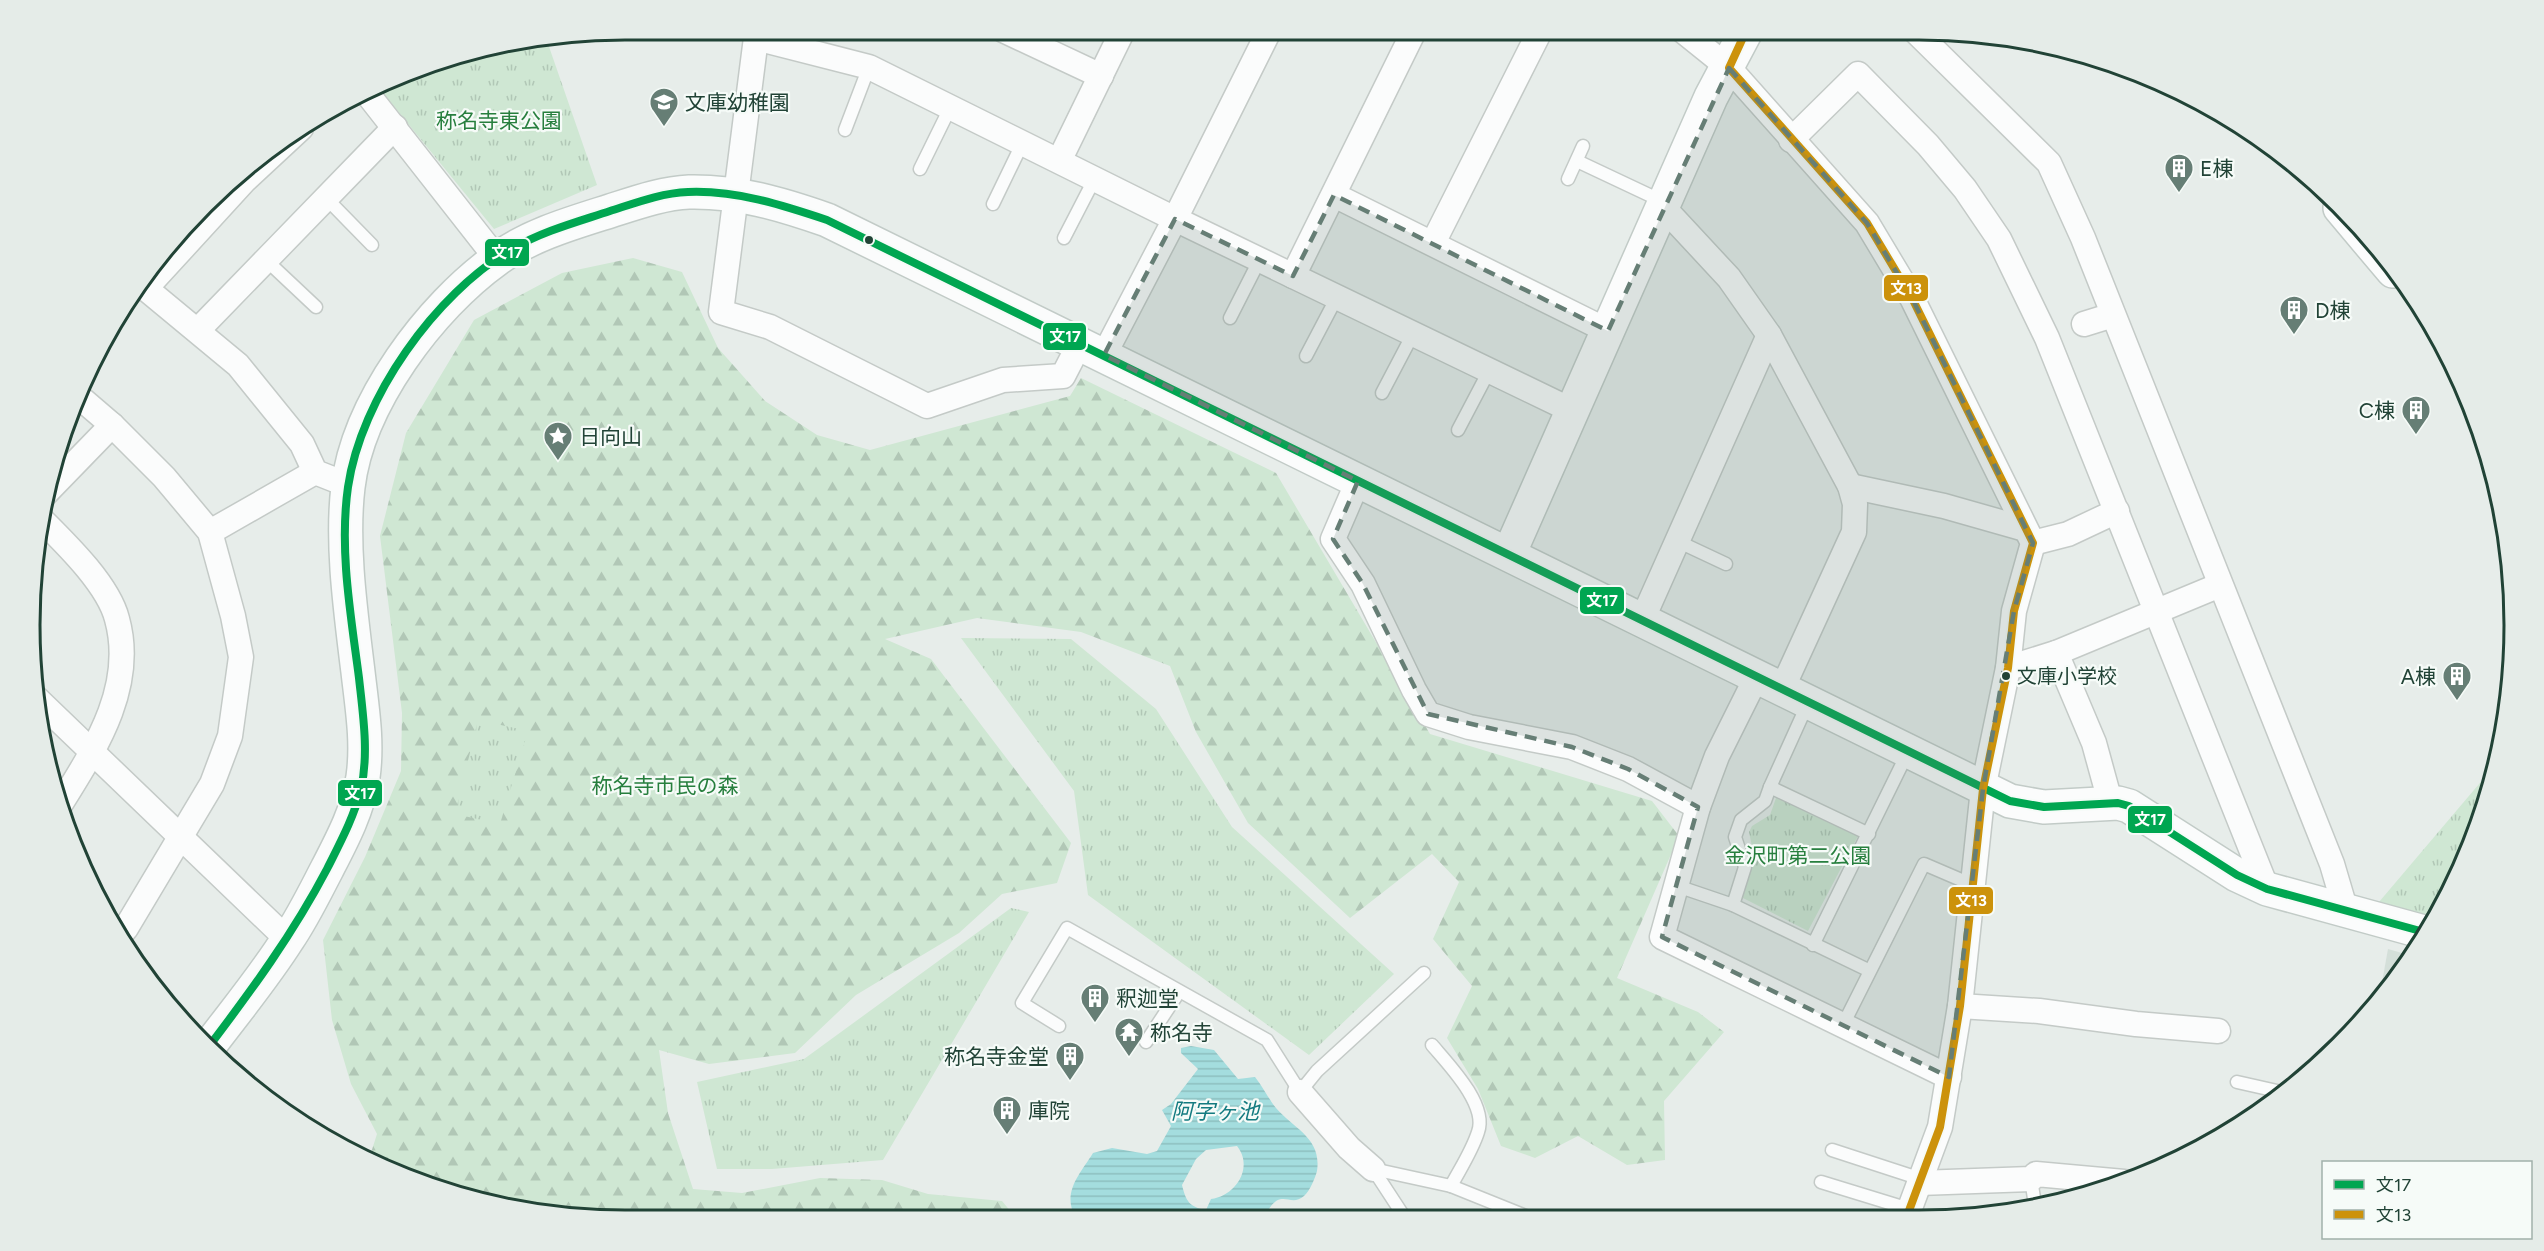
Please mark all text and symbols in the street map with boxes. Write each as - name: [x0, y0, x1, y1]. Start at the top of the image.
- school or university icon: 文庫幼稚園: [648, 86, 680, 128]
- place label: 文庫幼稚園: [685, 90, 790, 115]
- park label: 称名寺東公園: [436, 108, 562, 133]
- building icon: E棟: [2163, 152, 2195, 194]
- place label: E棟: [2200, 156, 2233, 181]
- unlabelled marker: [863, 234, 875, 246]
- line badge: 文17: [484, 238, 530, 267]
- text: 文17: [491, 243, 523, 262]
- line badge: 文13: [1883, 274, 1929, 302]
- text: 文13: [1890, 279, 1922, 298]
- building icon: D棟: [2278, 294, 2310, 336]
- place label: D棟: [2315, 298, 2350, 323]
- line badge: 文17: [1042, 322, 1087, 351]
- text: 文17: [1049, 327, 1081, 346]
- building icon: C棟: [2400, 394, 2432, 436]
- place label: C棟: [2359, 398, 2395, 423]
- place icon: 日向山: [542, 420, 574, 462]
- place label: 日向山: [579, 424, 642, 449]
- line badge: 文17: [1579, 586, 1625, 615]
- text: 文17: [1586, 591, 1618, 610]
- building icon: A棟: [2441, 660, 2473, 702]
- place label: 文庫小学校: [2017, 664, 2117, 688]
- place label: A棟: [2401, 664, 2436, 689]
- marker: 文庫小学校: [2000, 670, 2012, 682]
- park label: 称名寺市民の森: [592, 773, 739, 798]
- line badge: 文17: [337, 779, 383, 807]
- text: 文17: [344, 784, 376, 803]
- line badge: 文17: [2127, 805, 2173, 834]
- text: 文17: [2134, 810, 2166, 829]
- park label: 金沢町第二公園: [1725, 843, 1872, 868]
- line badge: 文13: [1948, 886, 1994, 915]
- text: 文13: [1955, 891, 1987, 910]
- building icon: 釈迦堂: [1079, 982, 1111, 1024]
- place label: 釈迦堂: [1116, 986, 1179, 1011]
- temple icon: 称名寺: [1113, 1016, 1145, 1058]
- place label: 称名寺: [1150, 1020, 1213, 1045]
- building icon: 称名寺金堂: [1054, 1040, 1086, 1082]
- place label: 称名寺金堂: [944, 1044, 1049, 1069]
- building icon: 庫院: [991, 1094, 1023, 1136]
- place label: 庫院: [1028, 1098, 1070, 1123]
- water label: 阿字ヶ池: [1171, 1098, 1261, 1125]
- legend: [2322, 1161, 2532, 1239]
- text: 文17: [2376, 1174, 2411, 1196]
- text: 文13: [2376, 1204, 2411, 1226]

